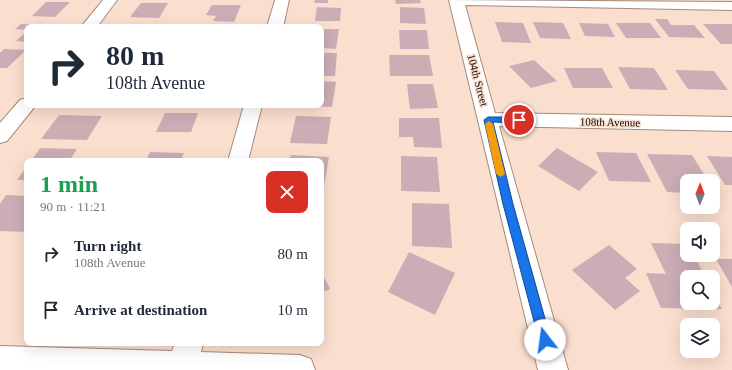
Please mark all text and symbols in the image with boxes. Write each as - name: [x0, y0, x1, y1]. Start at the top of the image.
- icon: right: [40, 40, 92, 92]
- text: 80 m: [106, 40, 164, 71]
- street label: 104th Street: [465, 53, 491, 107]
- text: 108th Avenue: [106, 73, 205, 93]
- pin: [502, 103, 536, 137]
- icon: arrive: [508, 109, 530, 131]
- street label: 108th Avenue: [580, 115, 641, 129]
- text: 1 min: [40, 171, 98, 197]
- button: close: [266, 171, 308, 213]
- north arrow: [680, 174, 720, 214]
- map controls: [680, 174, 720, 358]
- text: 90 m · 11:21: [40, 199, 106, 214]
- button: sound: [680, 222, 720, 262]
- text: Turn right: [74, 238, 141, 254]
- icon: right: [40, 243, 62, 265]
- text: 80 m: [278, 246, 308, 262]
- text: 108th Avenue: [74, 255, 146, 270]
- button: search: [680, 270, 720, 310]
- icon: arrive: [40, 299, 62, 321]
- text: Arrive at destination: [74, 302, 207, 318]
- text: 10 m: [278, 302, 308, 318]
- button: layers: [680, 318, 720, 358]
- position arrow: [524, 319, 566, 361]

